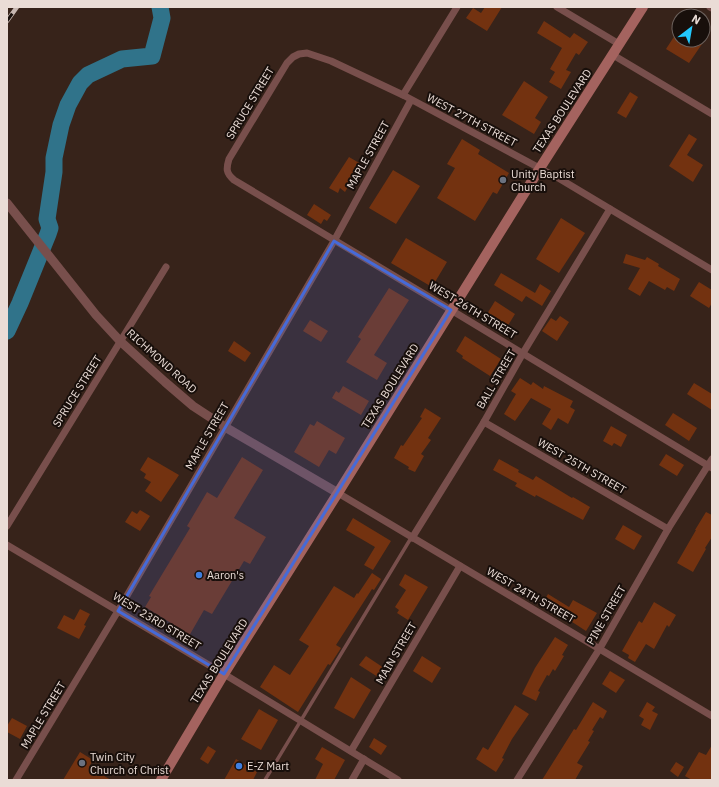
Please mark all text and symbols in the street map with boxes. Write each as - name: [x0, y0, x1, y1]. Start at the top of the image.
- north arrow: [671, 8, 711, 48]
- text: N: [689, 11, 703, 27]
- street label: SPRUCE STREET: [223, 64, 277, 142]
- street label: TEXAS BOULEVARD: [530, 66, 594, 156]
- street label: WEST 27TH STREET: [425, 90, 520, 150]
- street label: MAPLE STREET: [343, 118, 393, 192]
- place label: Unity Baptist Church: [511, 167, 575, 194]
- marker: Unity Baptist Church: [498, 175, 508, 185]
- street label: WEST 26TH STREET: [427, 278, 520, 342]
- street label: RICHMOND ROAD: [124, 326, 200, 396]
- street label: TEXAS BOULEVARD: [358, 341, 422, 431]
- street label: BALL STREET: [473, 346, 519, 411]
- street label: SPRUCE STREET: [49, 352, 105, 429]
- street label: MAPLE STREET: [182, 399, 232, 472]
- street label: WEST 25TH STREET: [535, 435, 629, 497]
- street label: WEST 24TH STREET: [484, 564, 578, 626]
- place label: Aaron's: [207, 568, 244, 582]
- marker: Aaron's: [194, 570, 204, 580]
- street label: PINE STREET: [583, 582, 629, 647]
- street label: WEST 23RD STREET: [110, 589, 204, 653]
- street label: TEXAS BOULEVARD: [187, 616, 251, 706]
- street label: MAIN STREET: [373, 619, 420, 687]
- street label: MAPLE STREET: [17, 678, 69, 751]
- place label: Twin City Church of Christ: [90, 750, 169, 777]
- marker: Twin City Church of Christ: [77, 758, 87, 768]
- place label: E-Z Mart: [247, 759, 289, 773]
- marker: E-Z Mart: [234, 761, 244, 771]

